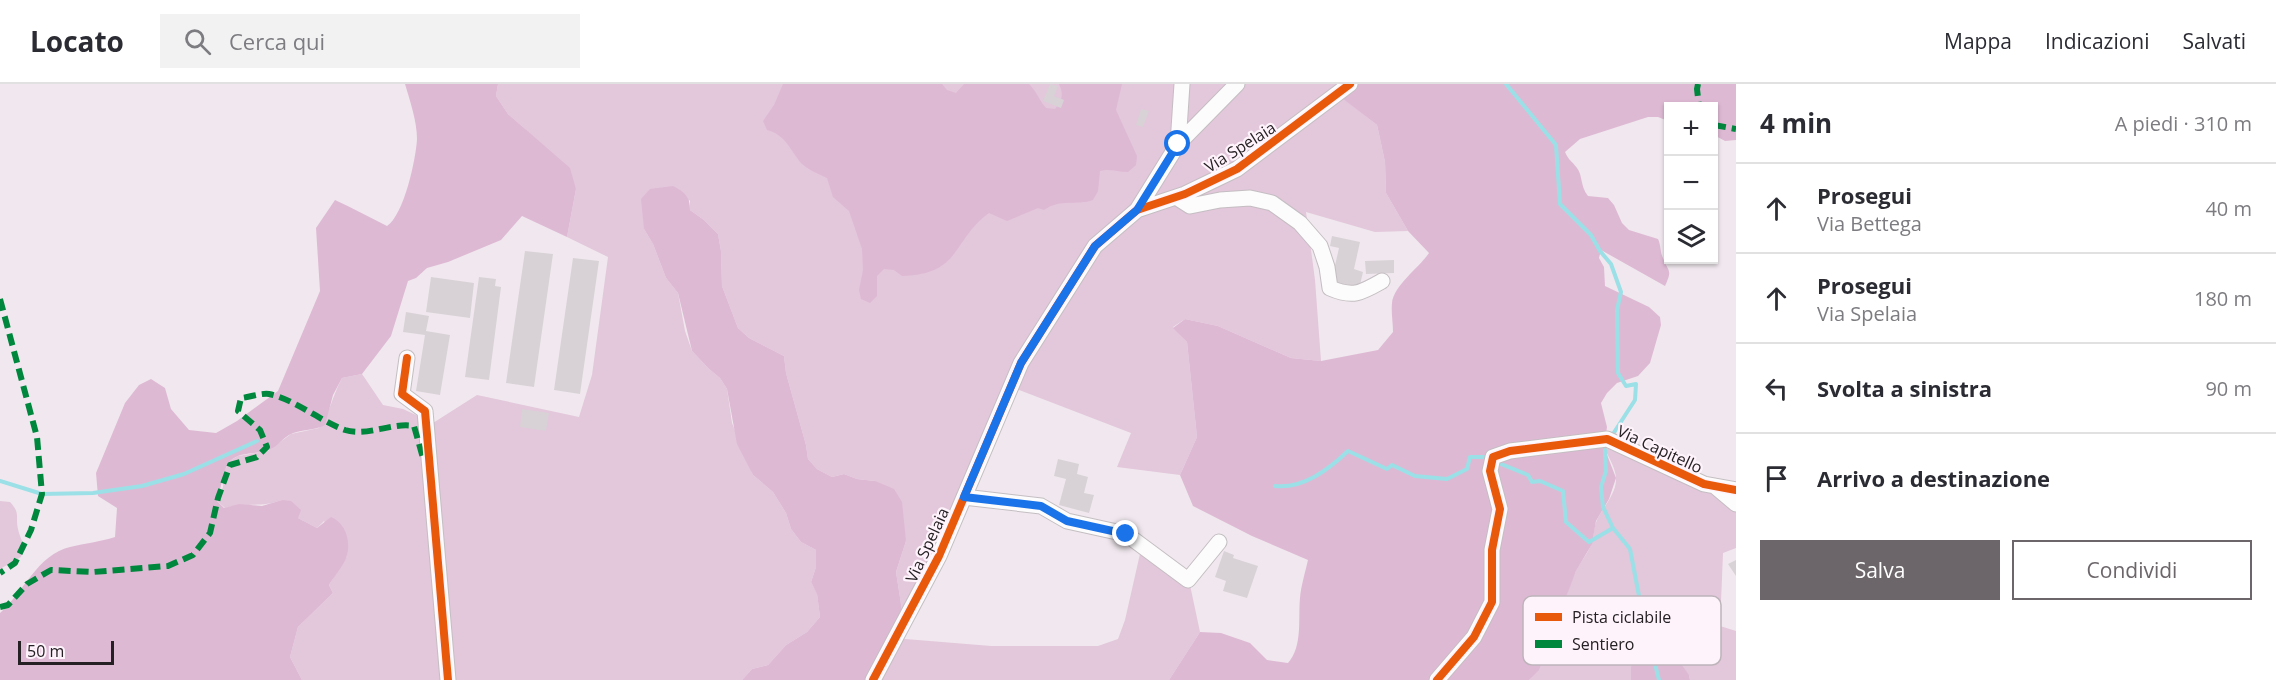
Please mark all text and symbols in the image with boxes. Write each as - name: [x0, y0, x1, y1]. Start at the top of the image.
- search box: [160, 14, 580, 68]
- text: Locato: [30, 22, 124, 60]
- icon: search: [181, 25, 214, 58]
- text: Cerca qui: [229, 26, 325, 56]
- text: Mappa: [1944, 27, 2012, 55]
- text: Indicazioni: [2045, 27, 2150, 55]
- text: Salvati: [2183, 27, 2246, 55]
- map controls: [1664, 102, 1718, 264]
- button: +: [1664, 102, 1718, 156]
- text: 4 min: [1760, 105, 1832, 141]
- text: A piedi · 310 m: [2115, 110, 2252, 137]
- street label: Via Spelaia: [1200, 116, 1280, 178]
- route start: [1164, 130, 1190, 156]
- button: −: [1664, 156, 1718, 210]
- text: Prosegui: [1817, 180, 1912, 210]
- icon: ahead: [1760, 192, 1793, 225]
- text: 40 m: [2205, 195, 2252, 222]
- button: layers: [1664, 210, 1718, 264]
- text: Via Bettega: [1817, 210, 1922, 237]
- text: Prosegui: [1817, 270, 1912, 300]
- icon: ahead: [1760, 282, 1793, 315]
- text: 180 m: [2194, 285, 2252, 312]
- text: Via Spelaia: [1817, 300, 1917, 327]
- icon: left: [1760, 372, 1793, 405]
- text: Svolta a sinistra: [1817, 373, 1992, 403]
- text: 90 m: [2205, 375, 2252, 402]
- street label: Via Capitello: [1614, 420, 1706, 478]
- icon: arrive: [1760, 462, 1793, 495]
- text: Arrivo a destinazione: [1817, 463, 2050, 493]
- street label: Via Spelaia: [900, 504, 954, 586]
- route end: [1112, 520, 1138, 546]
- button: Salva: [1760, 540, 2000, 600]
- button: Condividi: [2012, 540, 2252, 600]
- legend: [1523, 596, 1721, 665]
- text: Pista ciclabile: [1572, 606, 1671, 628]
- text: Sentiero: [1572, 633, 1634, 655]
- scale bar: [18, 638, 114, 666]
- text: 50 m: [27, 640, 64, 662]

